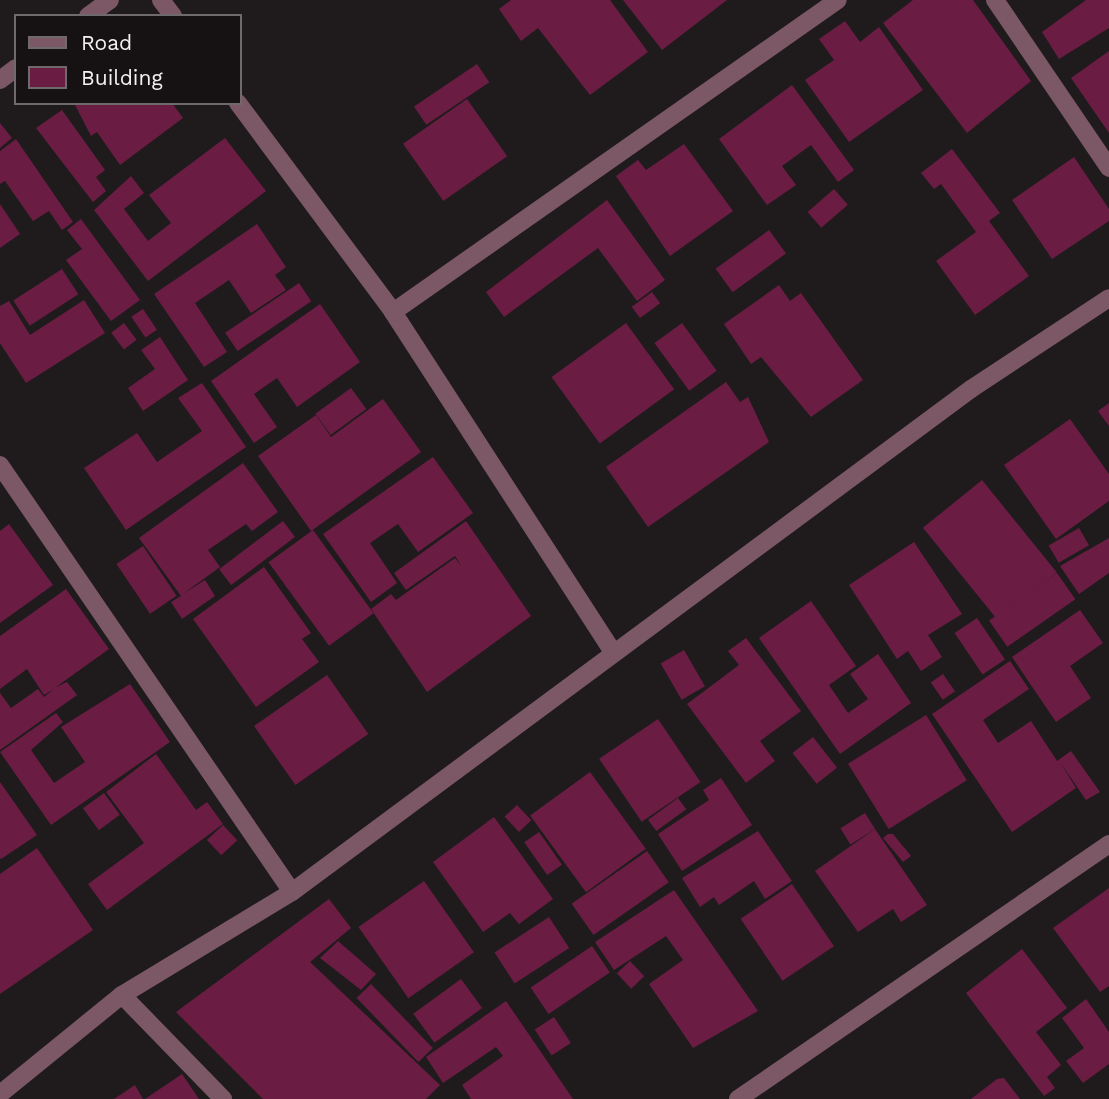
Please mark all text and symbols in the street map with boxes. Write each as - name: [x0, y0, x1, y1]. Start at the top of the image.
- legend: [14, 14, 242, 105]
- text: Road: [81, 30, 132, 55]
- text: Building: [81, 65, 163, 90]

